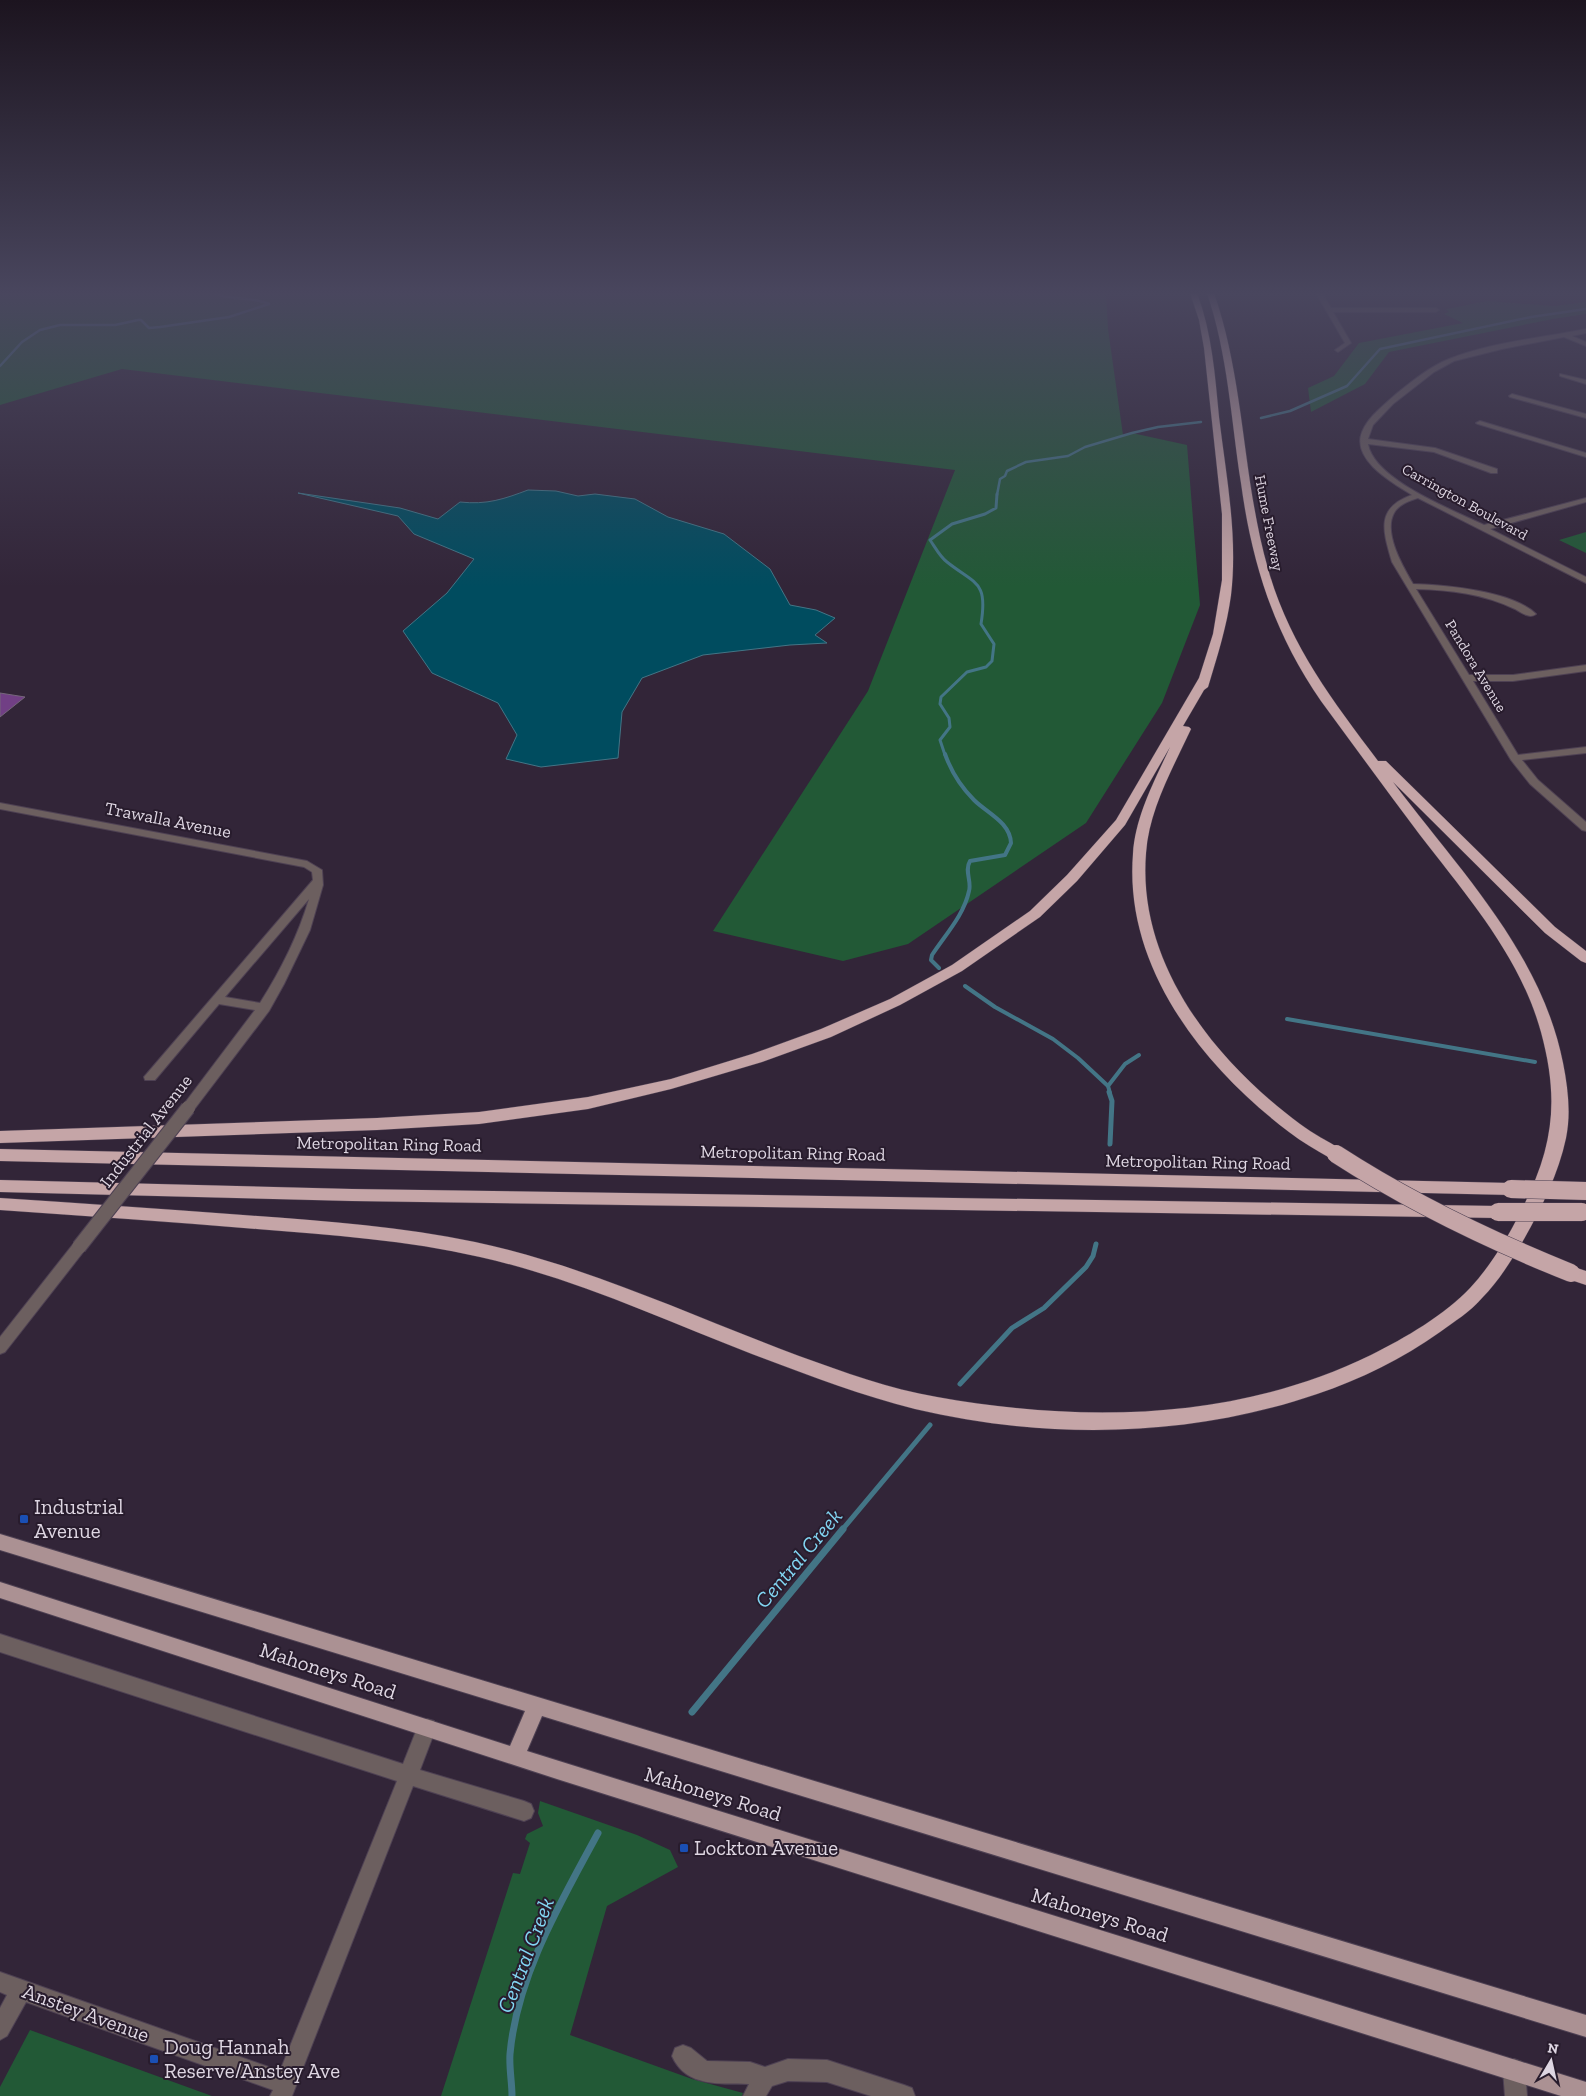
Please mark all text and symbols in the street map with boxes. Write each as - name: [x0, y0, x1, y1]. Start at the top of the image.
- street label: Carrington Boulevard: [1399, 460, 1532, 544]
- street label: Hume Freeway: [1251, 473, 1287, 573]
- street label: Pandora Avenue: [1441, 617, 1511, 715]
- street label: Trawalla Avenue: [103, 797, 233, 843]
- street label: Industrial Avenue: [95, 1070, 197, 1192]
- street label: Metropolitan Ring Road: [296, 1131, 482, 1157]
- street label: Metropolitan Ring Road: [700, 1140, 886, 1166]
- street label: Metropolitan Ring Road: [1105, 1149, 1291, 1175]
- place label: Industrial Avenue: [34, 1494, 124, 1543]
- water label: Central Creek: [749, 1503, 848, 1614]
- marker: Industrial Avenue: [18, 1513, 30, 1525]
- street label: Mahoneys Road: [257, 1637, 400, 1705]
- street label: Mahoneys Road: [642, 1761, 785, 1826]
- place label: Lockton Avenue: [694, 1835, 838, 1860]
- marker: Lockton Avenue: [678, 1842, 690, 1854]
- street label: Mahoneys Road: [1029, 1882, 1172, 1947]
- water label: Central Creek: [491, 1893, 560, 2017]
- street label: Anstey Avenue: [19, 1978, 153, 2047]
- place label: Doug Hannah Reserve/Anstey Ave: [164, 2034, 340, 2083]
- north arrow: [1526, 2036, 1576, 2086]
- text: N: [1546, 2039, 1560, 2058]
- marker: Doug Hannah Reserve/Anstey Ave: [148, 2053, 160, 2065]

